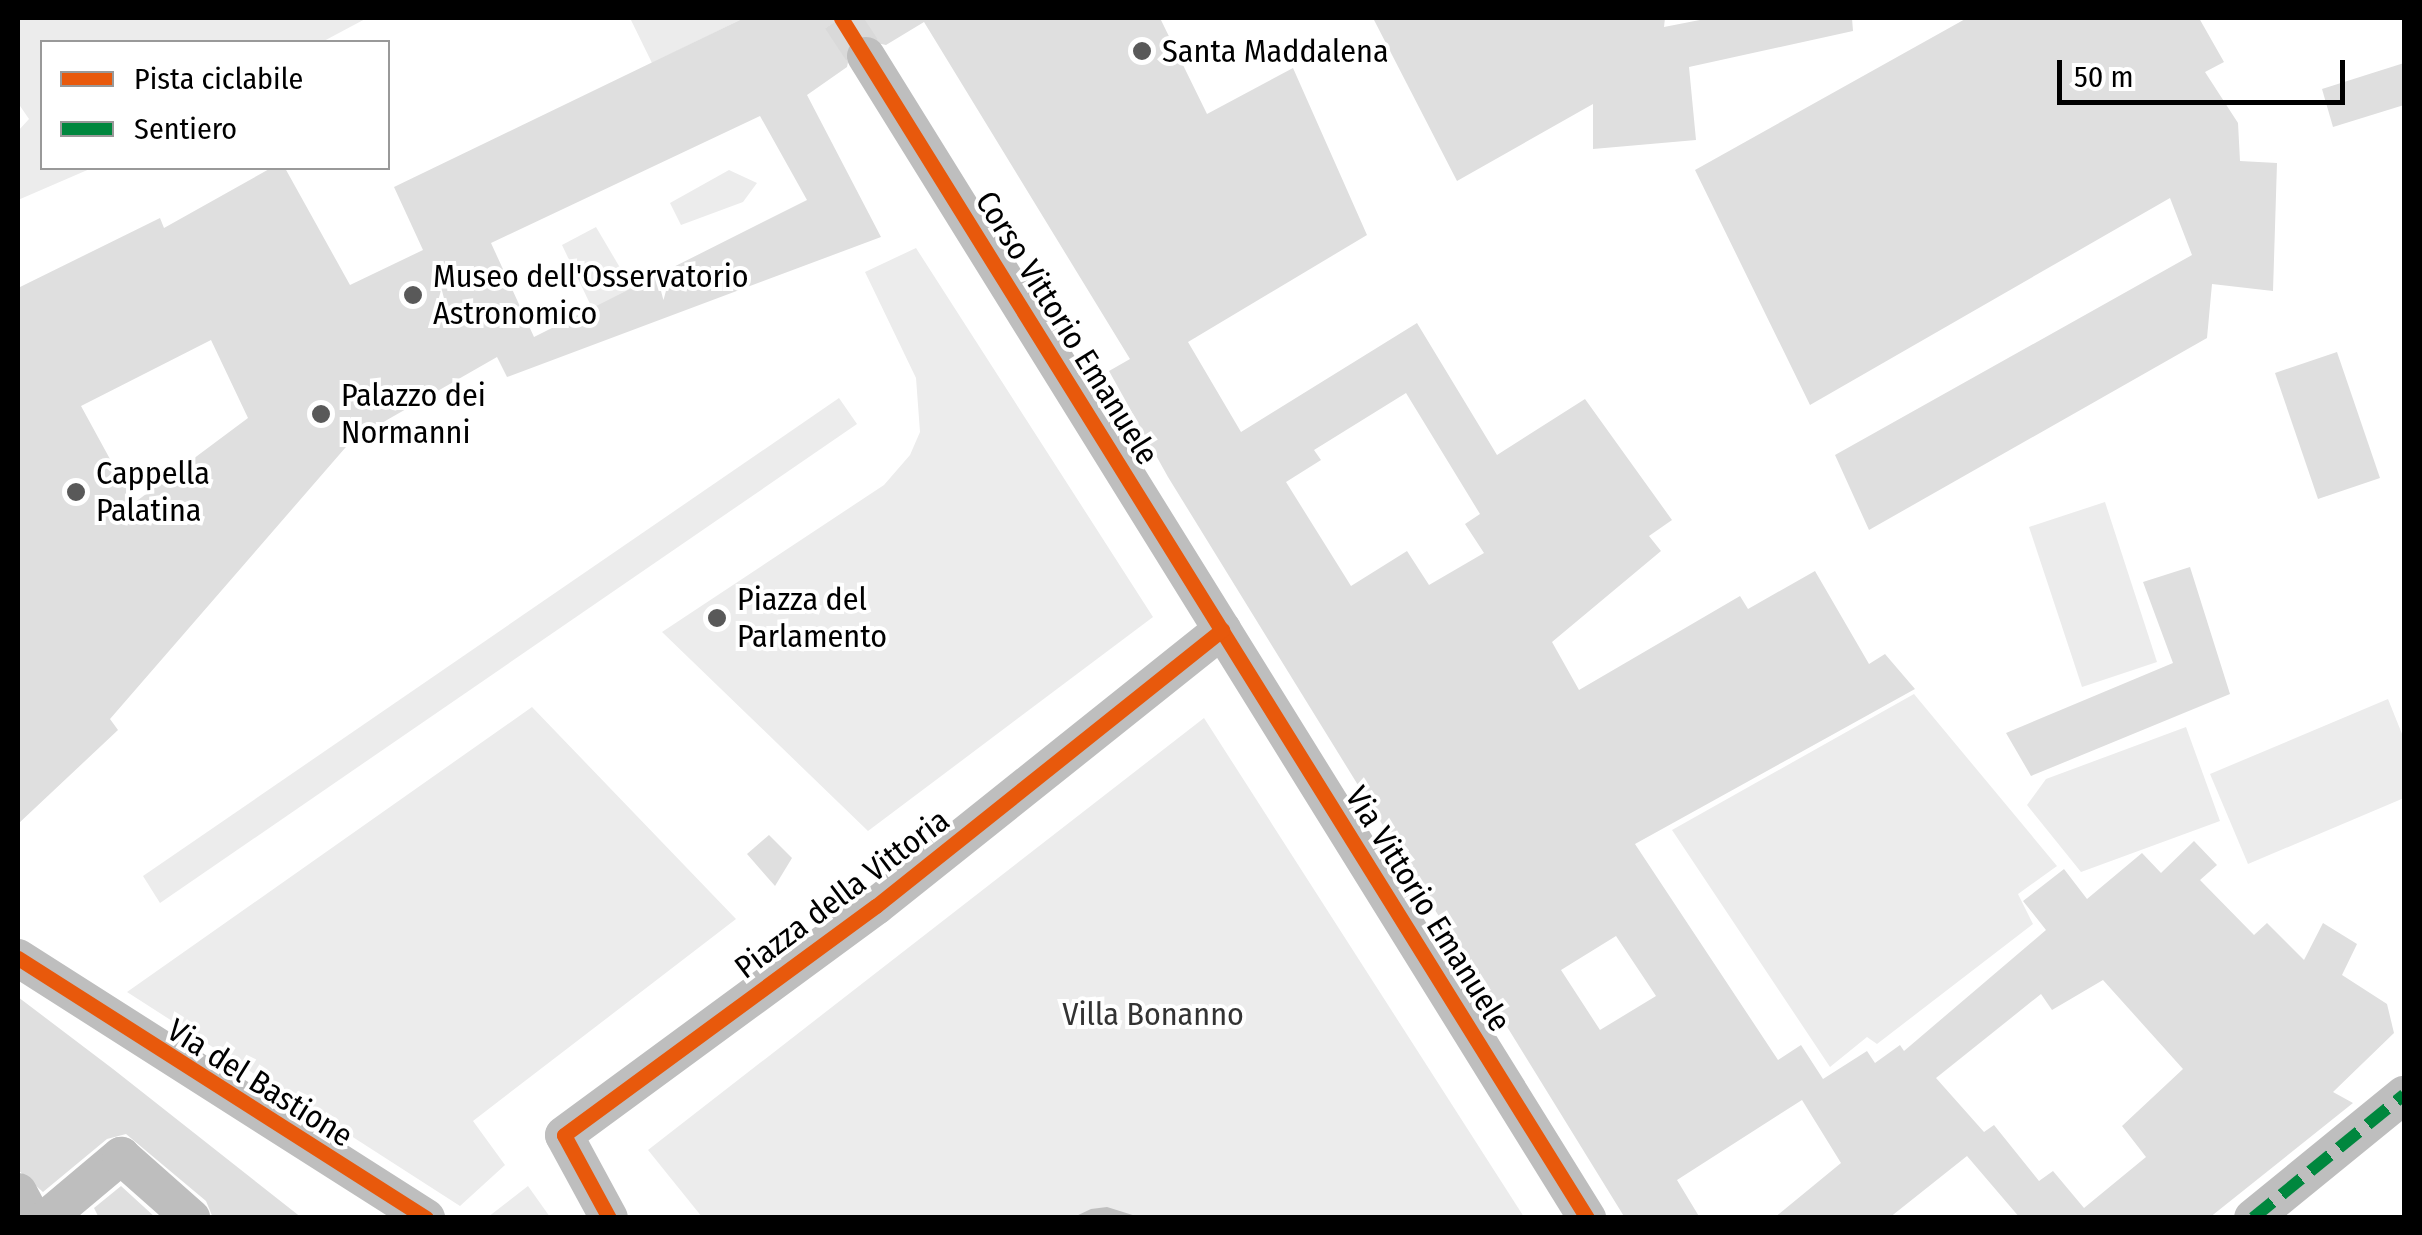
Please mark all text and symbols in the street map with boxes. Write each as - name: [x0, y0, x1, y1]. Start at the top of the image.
- place label: Santa Maddalena: [1162, 32, 1389, 70]
- legend: [40, 40, 390, 170]
- marker: Santa Maddalena: [1131, 40, 1153, 62]
- scale bar: [2062, 40, 2350, 102]
- text: 50 m: [2074, 59, 2134, 95]
- text: Pista ciclabile: [134, 61, 303, 97]
- text: Sentiero: [134, 111, 237, 147]
- street label: Corso Vittorio Emanuele: [967, 184, 1167, 472]
- place label: Museo dell'Osservatorio Astronomico: [433, 258, 749, 333]
- marker: Museo dell'Osservatorio Astronomico: [402, 284, 424, 306]
- place label: Palazzo dei Normanni: [341, 377, 486, 452]
- marker: Palazzo dei Normanni: [310, 403, 332, 425]
- place label: Cappella Palatina: [96, 455, 210, 530]
- marker: Cappella Palatina: [65, 481, 87, 503]
- place label: Piazza del Parlamento: [737, 581, 887, 656]
- marker: Piazza del Parlamento: [706, 607, 728, 629]
- street label: Via Vittorio Emanuele: [1337, 780, 1519, 1038]
- street label: Piazza della Vittoria: [727, 801, 957, 987]
- park label: Villa Bonanno: [1062, 995, 1244, 1033]
- street label: Via del Bastione: [160, 1011, 360, 1155]

